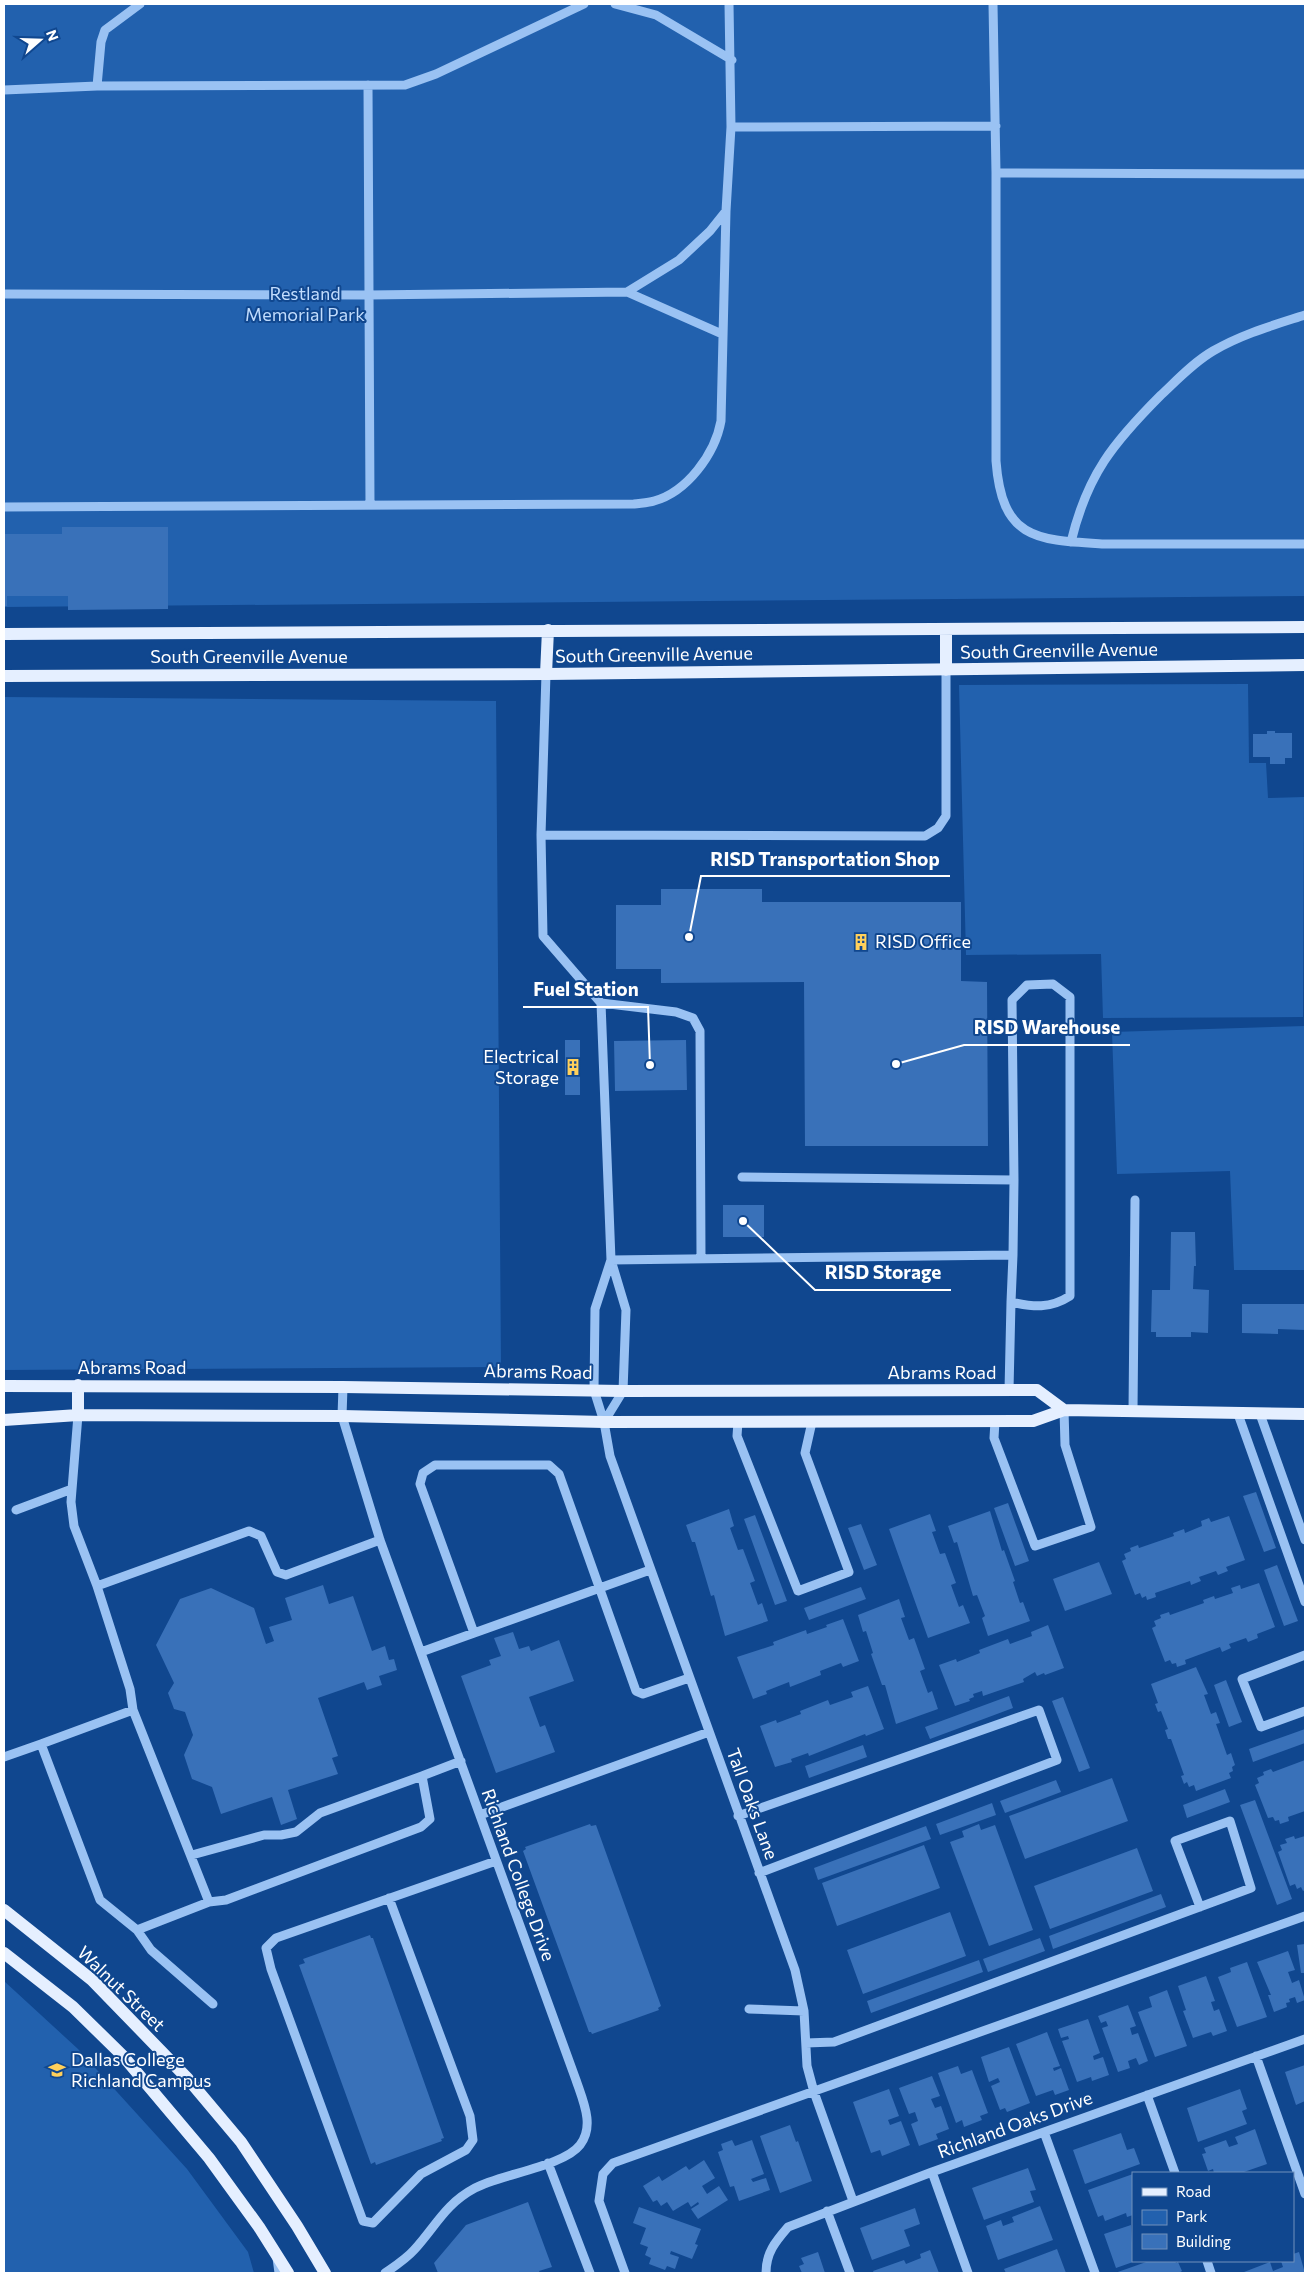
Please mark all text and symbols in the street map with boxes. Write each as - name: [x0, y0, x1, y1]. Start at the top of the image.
- north arrow: [15, 15, 65, 65]
- text: N: [43, 28, 62, 43]
- park label: Restland Memorial Park: [245, 282, 365, 325]
- street label: South Greenville Avenue: [960, 637, 1158, 663]
- street label: South Greenville Avenue: [555, 641, 753, 667]
- street label: South Greenville Avenue: [150, 645, 348, 667]
- callout: RISD Transportation Shop: [701, 842, 950, 876]
- text: RISD Transportation Shop: [710, 847, 940, 870]
- place label: RISD Office: [875, 930, 971, 952]
- building icon: RISD Office: [851, 932, 871, 952]
- callout: Fuel Station: [523, 973, 648, 1007]
- text: Fuel Station: [533, 977, 639, 1000]
- callout: RISD Warehouse: [964, 1011, 1130, 1045]
- text: RISD Warehouse: [974, 1015, 1120, 1038]
- place label: Electrical Storage: [483, 1045, 559, 1088]
- building icon: Electrical Storage: [563, 1057, 583, 1077]
- callout: RISD Storage: [815, 1256, 951, 1290]
- text: RISD Storage: [825, 1260, 941, 1283]
- street label: Abrams Road: [78, 1356, 186, 1378]
- street label: Abrams Road: [483, 1359, 593, 1383]
- street label: Abrams Road: [888, 1361, 996, 1383]
- street label: Tall Oaks Lane: [723, 1745, 783, 1862]
- street label: Richland College Drive: [478, 1785, 560, 1964]
- street label: Walnut Street: [73, 1941, 170, 2036]
- place label: Dallas College Richland Campus: [71, 2048, 211, 2091]
- school or university icon: Dallas College Richland Campus: [47, 2060, 67, 2080]
- street label: Richland Oaks Drive: [934, 2086, 1095, 2162]
- legend: [1132, 2172, 1294, 2262]
- text: Road: [1176, 2182, 1211, 2200]
- text: Park: [1176, 2207, 1207, 2225]
- text: Building: [1176, 2232, 1231, 2250]

